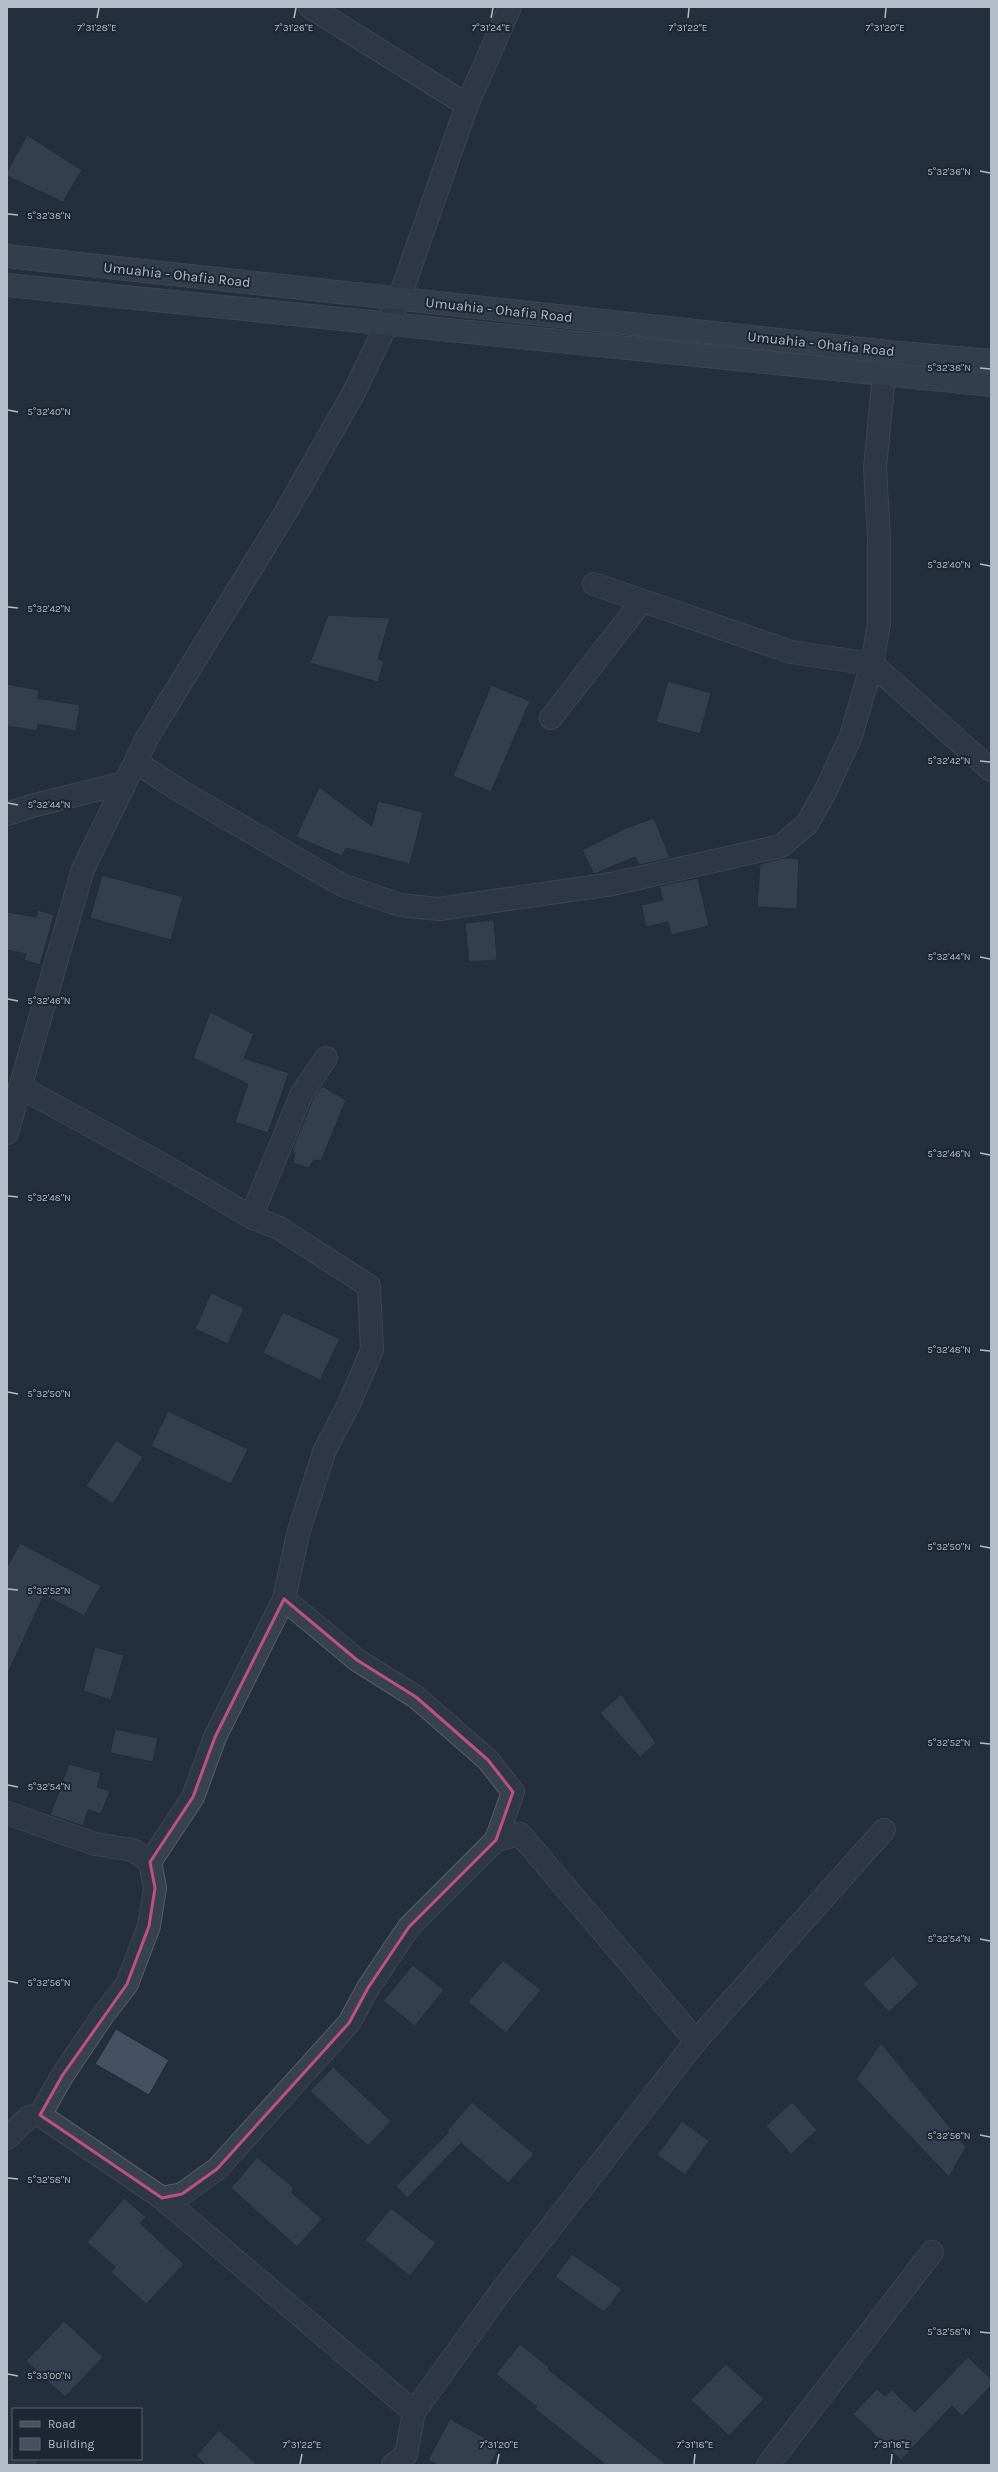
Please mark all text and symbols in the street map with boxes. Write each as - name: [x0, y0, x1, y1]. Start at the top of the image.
- text: 7°31'28"E: [77, 22, 117, 34]
- text: 7°31'26"E: [275, 22, 313, 34]
- text: 7°31'24"E: [472, 22, 510, 34]
- text: 7°31'22"E: [669, 22, 707, 34]
- text: 7°31'20"E: [865, 22, 905, 34]
- text: 5°32'36"N: [927, 166, 971, 178]
- text: 5°32'38"N: [27, 210, 71, 222]
- street label: Umuahia - Ohafia Road: [103, 259, 251, 291]
- street label: Umuahia - Ohafia Road: [425, 294, 573, 326]
- street label: Umuahia - Ohafia Road: [747, 328, 895, 360]
- text: 5°32'38"N: [927, 362, 971, 374]
- text: 5°32'40"N: [27, 406, 71, 418]
- text: 5°32'40"N: [927, 559, 971, 571]
- text: 5°32'42"N: [27, 603, 71, 615]
- text: 5°32'42"N: [927, 755, 971, 767]
- text: 5°32'44"N: [27, 799, 71, 811]
- text: 5°32'44"N: [927, 951, 971, 963]
- text: 5°32'46"N: [27, 995, 71, 1007]
- text: 5°32'46"N: [927, 1148, 971, 1160]
- text: 5°32'48"N: [27, 1192, 71, 1204]
- text: 5°32'48"N: [927, 1344, 971, 1356]
- text: 5°32'50"N: [27, 1388, 71, 1400]
- text: 5°32'50"N: [927, 1541, 971, 1553]
- text: 5°32'52"N: [27, 1585, 71, 1597]
- text: 5°32'52"N: [927, 1737, 971, 1749]
- text: 5°32'54"N: [27, 1781, 71, 1793]
- text: 5°32'54"N: [927, 1933, 971, 1945]
- text: 5°32'56"N: [27, 1977, 71, 1989]
- text: 5°32'56"N: [927, 2130, 971, 2142]
- text: 5°32'58"N: [27, 2174, 71, 2186]
- text: 5°32'58"N: [927, 2326, 971, 2338]
- text: 5°33'00"N: [27, 2370, 71, 2382]
- legend: [12, 2408, 142, 2460]
- text: Road: [48, 2417, 76, 2431]
- text: Building: [48, 2437, 95, 2451]
- text: 7°31'22"E: [283, 2439, 321, 2451]
- text: 7°31'20"E: [479, 2439, 519, 2451]
- text: 7°31'18"E: [677, 2439, 713, 2451]
- text: 7°31'16"E: [874, 2439, 910, 2451]

